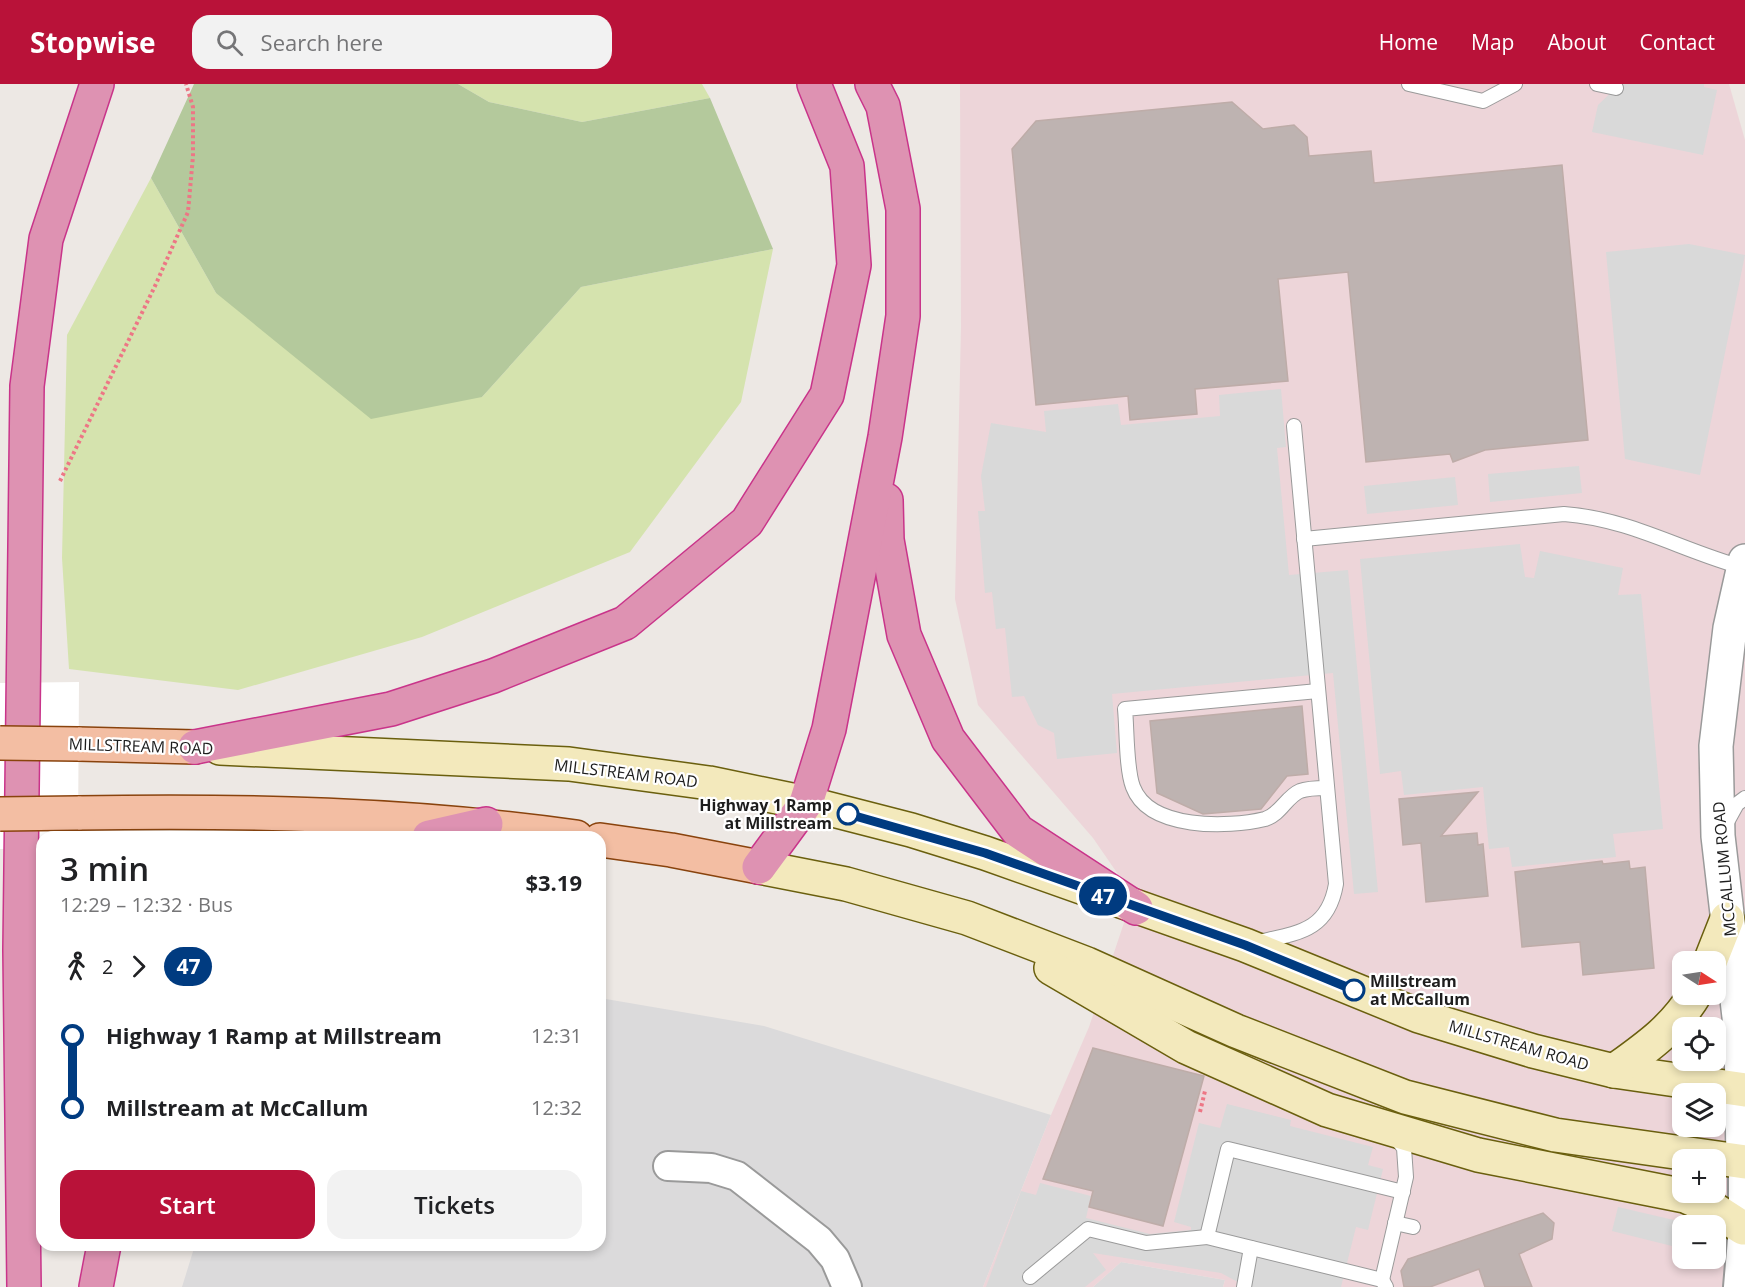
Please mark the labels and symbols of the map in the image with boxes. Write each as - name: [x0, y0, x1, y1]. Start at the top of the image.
- street label: MILLSTREAM ROAD: [68, 732, 214, 760]
- street label: MILLSTREAM ROAD: [553, 753, 699, 793]
- place label: Highway 1 Ramp at Millstream: [699, 794, 832, 834]
- street label: MCCALLUM ROAD: [1707, 800, 1741, 938]
- marker: Highway 1 Ramp at Millstream: [837, 803, 859, 825]
- line badge: 47: [1076, 876, 1130, 916]
- north arrow: [1672, 951, 1726, 1005]
- place label: Millstream at McCallum: [1370, 970, 1470, 1010]
- marker: Millstream at McCallum: [1343, 979, 1365, 1001]
- street label: MILLSTREAM ROAD: [1446, 1014, 1592, 1076]

